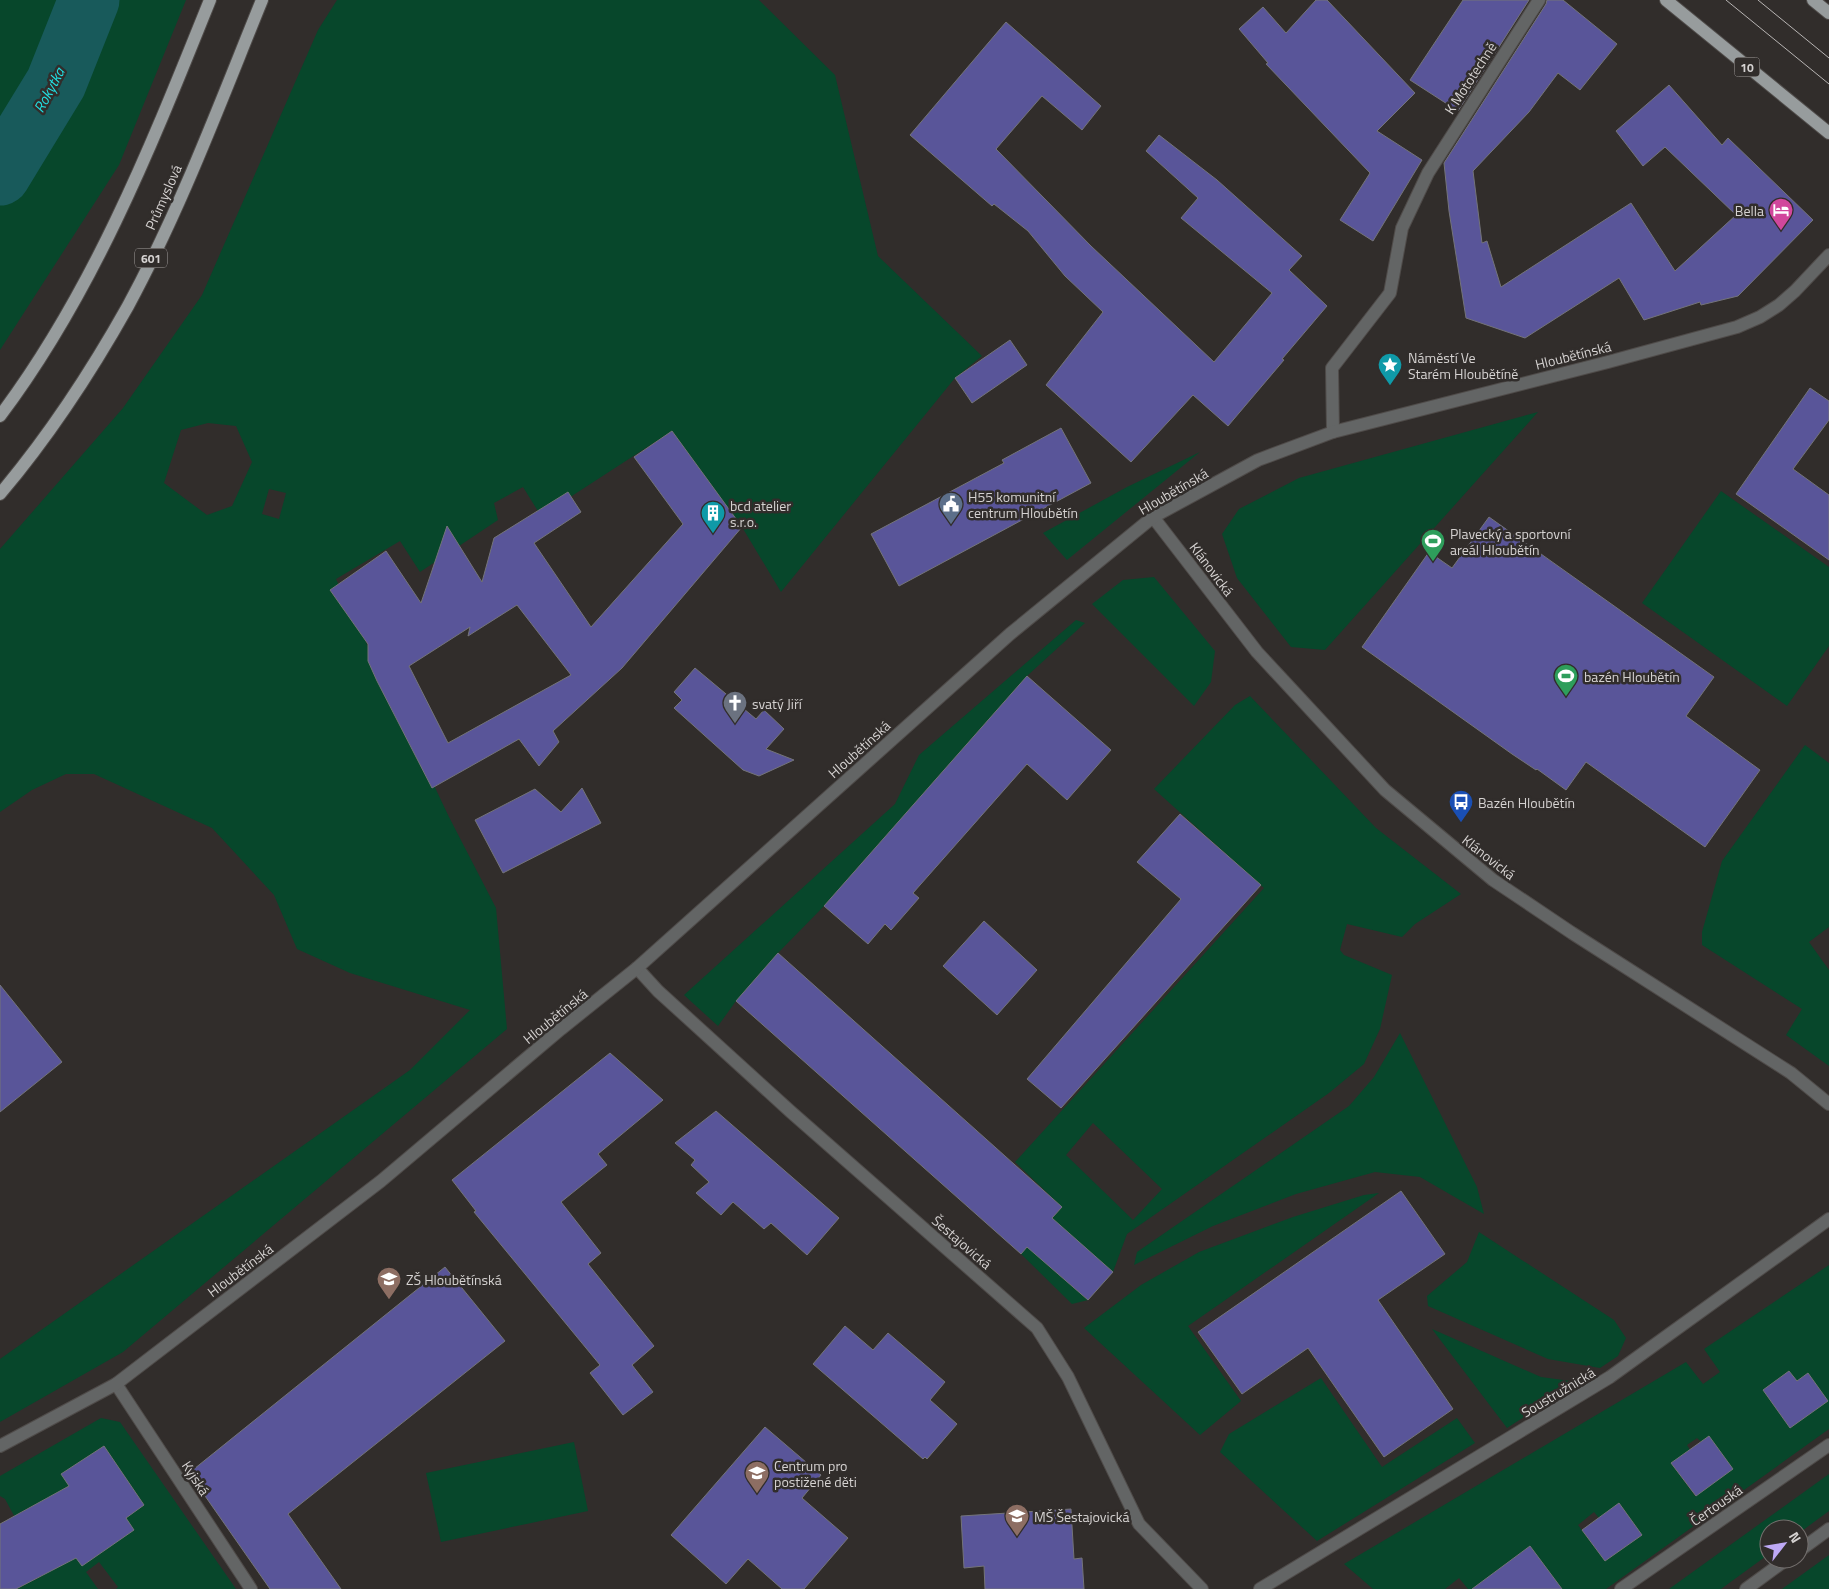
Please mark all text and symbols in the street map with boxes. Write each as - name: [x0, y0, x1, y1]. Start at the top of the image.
- street label: K Mototechně: [1439, 38, 1501, 118]
- road number: 10: [1734, 58, 1760, 76]
- water label: Rokytka: [28, 62, 71, 117]
- street label: Průmyslová: [139, 161, 187, 233]
- hotel icon: Bella: [1768, 197, 1794, 231]
- place label: Bella: [1735, 200, 1764, 221]
- road number: 601: [135, 248, 167, 268]
- street label: Hloubětínská: [1533, 335, 1613, 375]
- place label: Náměstí Ve Starém Hloubětíně: [1408, 347, 1518, 384]
- place icon: Náměstí Ve Starém Hloubětíně: [1377, 352, 1403, 386]
- street label: Hloubětínská: [1134, 463, 1212, 519]
- place label: H55 komunitní centrum Hloubětín: [968, 486, 1078, 523]
- public building icon: H55 komunitní centrum Hloubětín: [938, 491, 964, 525]
- place label: bcd atelier s.r.o.: [730, 495, 791, 532]
- building icon: bcd atelier s.r.o.: [700, 500, 726, 534]
- place label: Plavecký a sportovní areál Hloubětín: [1450, 523, 1571, 560]
- sports icon: Plavecký a sportovní areál Hloubětín: [1420, 528, 1446, 562]
- street label: Klánovická: [1185, 538, 1239, 600]
- sports icon: bazén Hloubětín: [1553, 663, 1579, 697]
- place label: bazén Hloubětín: [1584, 666, 1680, 687]
- church icon: svatý Jiří: [722, 690, 748, 724]
- place label: svatý Jiří: [752, 693, 803, 714]
- street label: Hloubětínská: [823, 715, 895, 783]
- bus stop icon: Bazén Hloubětín: [1448, 789, 1474, 823]
- place label: Bazén Hloubětín: [1478, 792, 1575, 813]
- street label: Klánovická: [1458, 829, 1520, 885]
- street label: Hloubětínská: [518, 983, 592, 1049]
- street label: Šestajovická: [928, 1210, 996, 1274]
- street label: Hloubětínská: [203, 1238, 277, 1302]
- school or university icon: ZŠ Hloubětínská: [376, 1266, 402, 1300]
- place label: ZŠ Hloubětínská: [406, 1269, 502, 1290]
- street label: Soustružnická: [1517, 1362, 1599, 1422]
- place label: Centrum pro postižené děti: [774, 1455, 857, 1492]
- street label: Kyjská: [177, 1456, 215, 1500]
- school or university icon: Centrum pro postižené děti: [744, 1460, 770, 1494]
- street label: Čertouská: [1686, 1479, 1746, 1531]
- school or university icon: MŠ Šestajovická: [1004, 1503, 1030, 1537]
- place label: MŠ Šestajovická: [1034, 1506, 1129, 1527]
- north arrow: [1759, 1519, 1809, 1569]
- text: N: [1784, 1527, 1807, 1547]

